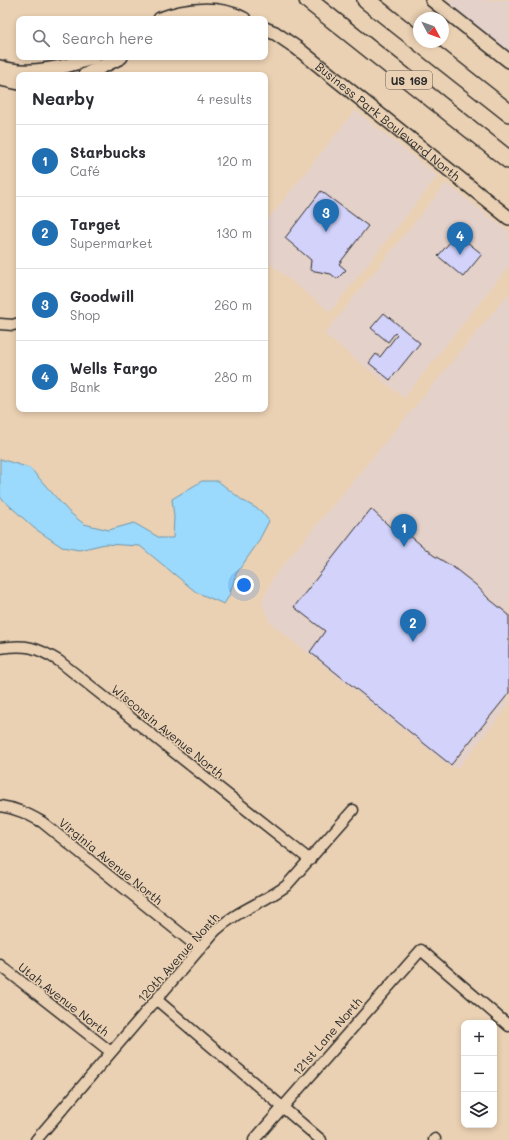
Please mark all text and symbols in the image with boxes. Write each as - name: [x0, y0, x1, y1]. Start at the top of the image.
- north arrow: [413, 12, 449, 48]
- search box: [16, 16, 268, 60]
- icon: search: [30, 27, 52, 49]
- text: Search here: [62, 28, 153, 48]
- street label: Business Park Boulevard North: [312, 58, 464, 184]
- road number: US 169: [386, 71, 432, 89]
- text: Nearby: [32, 87, 94, 109]
- text: 4 results: [197, 90, 252, 107]
- text: Starbucks: [70, 142, 146, 162]
- text: 1: [42, 152, 48, 169]
- text: 120 m: [216, 152, 252, 169]
- text: Café: [70, 162, 100, 179]
- pin: 3: [313, 199, 339, 232]
- text: Target: [70, 214, 120, 234]
- pin: 4: [447, 222, 473, 255]
- text: 2: [41, 224, 49, 241]
- text: 130 m: [216, 224, 252, 241]
- text: Supermarket: [70, 234, 153, 251]
- text: Goodwill: [70, 286, 134, 306]
- text: 3: [41, 296, 49, 313]
- text: 260 m: [214, 296, 252, 313]
- text: Shop: [70, 306, 100, 323]
- text: Wells Fargo: [70, 358, 157, 378]
- text: 4: [41, 368, 49, 385]
- text: 280 m: [214, 368, 252, 385]
- text: Bank: [70, 378, 100, 395]
- pin: 1: [391, 514, 417, 547]
- your location: [234, 575, 254, 595]
- pin: 2: [400, 609, 426, 642]
- street label: Wisconsin Avenue North: [108, 681, 228, 781]
- street label: Virginia Avenue North: [56, 814, 166, 908]
- street label: 120th Avenue North: [134, 909, 222, 1005]
- street label: Utah Avenue North: [15, 959, 113, 1040]
- street label: 121st Lane North: [289, 994, 365, 1078]
- map controls: [461, 1020, 497, 1128]
- button: +: [461, 1020, 497, 1056]
- button: −: [461, 1056, 497, 1092]
- button: layers: [461, 1092, 497, 1128]

